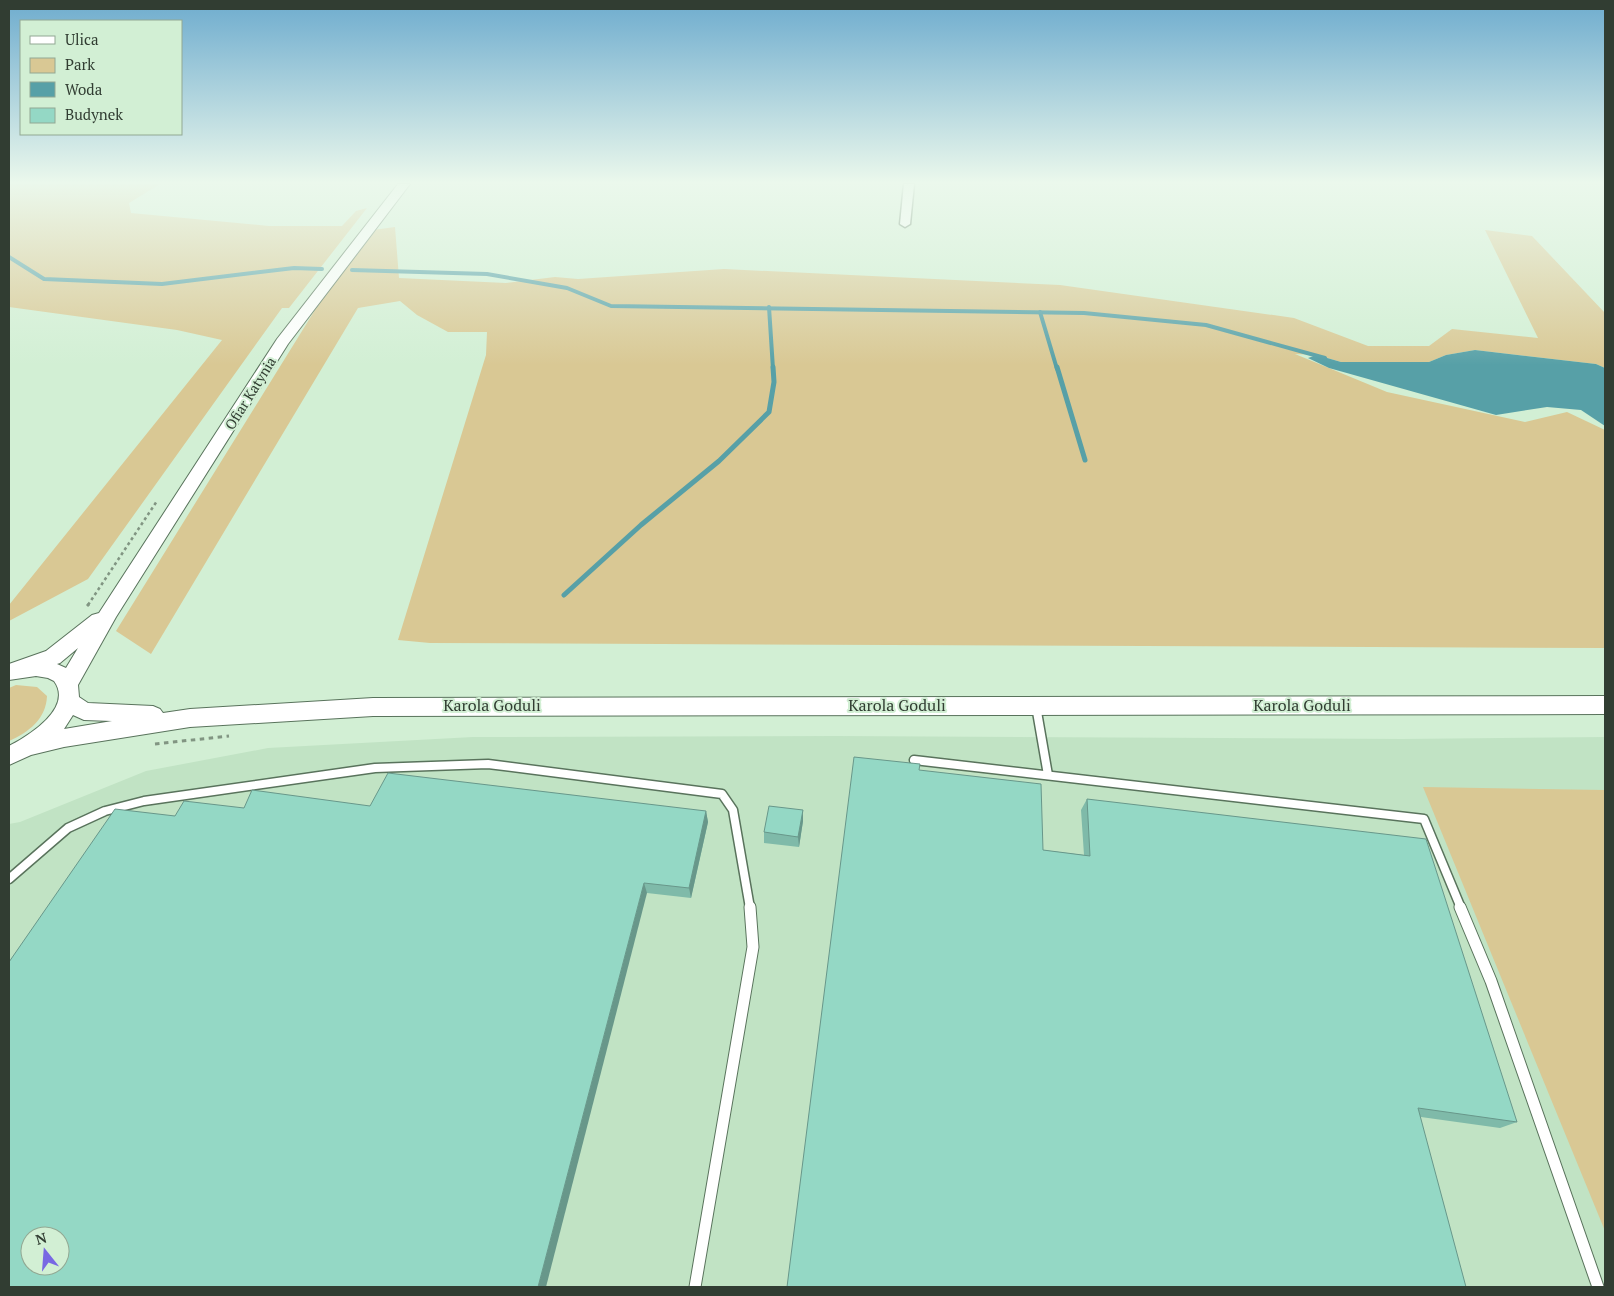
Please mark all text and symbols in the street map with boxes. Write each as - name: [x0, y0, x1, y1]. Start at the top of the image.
- legend: [20, 20, 182, 135]
- text: Ulica: [65, 29, 99, 49]
- text: Park: [65, 54, 95, 74]
- text: Woda: [65, 79, 103, 99]
- text: Budynek: [65, 104, 123, 124]
- street label: Ofiar Katynia: [220, 353, 280, 433]
- street label: Karola Goduli: [443, 694, 541, 716]
- street label: Karola Goduli: [848, 694, 946, 716]
- street label: Karola Goduli: [1253, 694, 1351, 716]
- north arrow: [20, 1226, 70, 1276]
- text: N: [33, 1227, 49, 1249]

